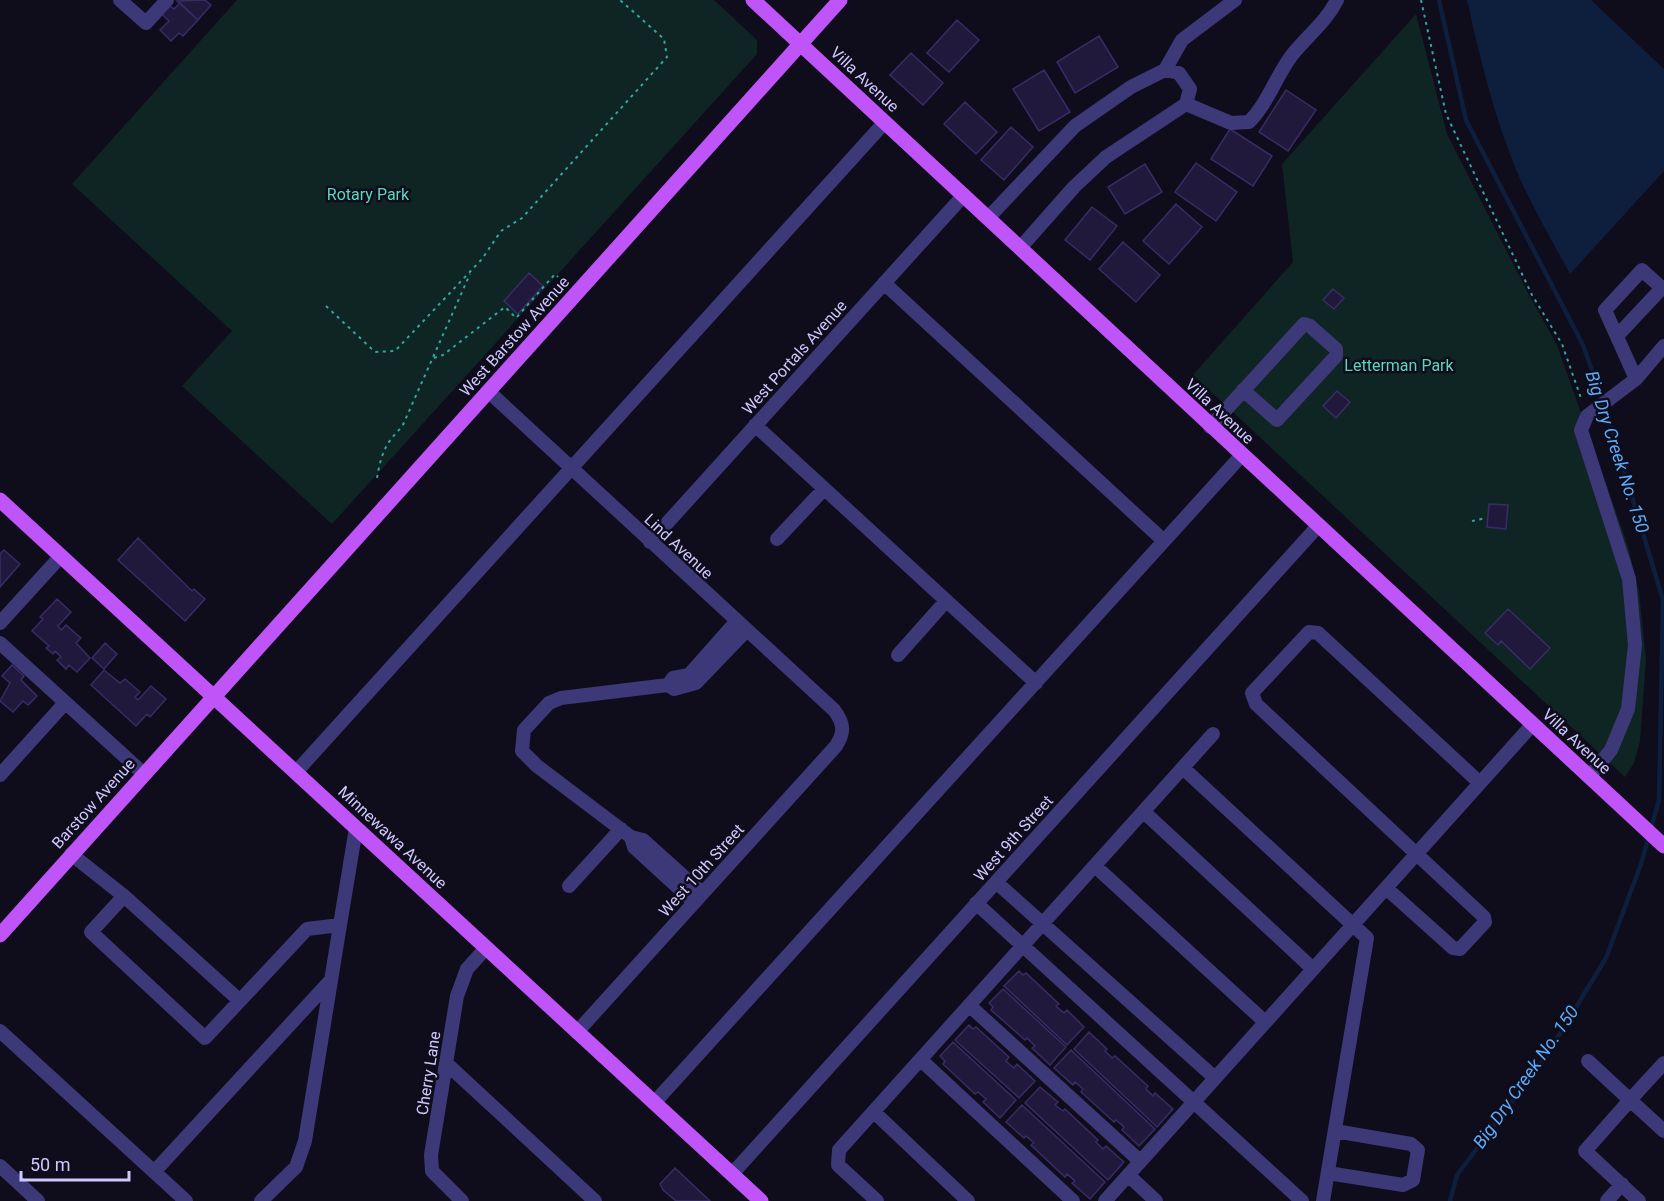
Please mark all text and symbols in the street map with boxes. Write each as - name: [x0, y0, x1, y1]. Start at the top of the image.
- street label: Villa Avenue: [826, 43, 903, 116]
- park label: Rotary Park: [327, 185, 410, 204]
- street label: West Barstow Avenue: [456, 272, 573, 400]
- street label: West Portals Avenue: [738, 296, 851, 418]
- park label: Letterman Park: [1344, 356, 1455, 375]
- water label: Big Dry Creek No. 150: [1581, 368, 1654, 536]
- street label: Villa Avenue: [1181, 375, 1258, 448]
- street label: Lind Avenue: [640, 510, 717, 583]
- street label: Villa Avenue: [1538, 705, 1615, 778]
- street label: Barstow Avenue: [48, 754, 139, 852]
- street label: Minnewawa Avenue: [334, 782, 451, 893]
- street label: West 9th Street: [970, 791, 1057, 885]
- street label: West 10th Street: [655, 820, 748, 921]
- water label: Big Dry Creek No. 150: [1468, 1001, 1583, 1152]
- street label: Cherry Lane: [412, 1030, 445, 1116]
- scale bar: [21, 1144, 129, 1182]
- text: 50 m: [30, 1154, 70, 1175]

